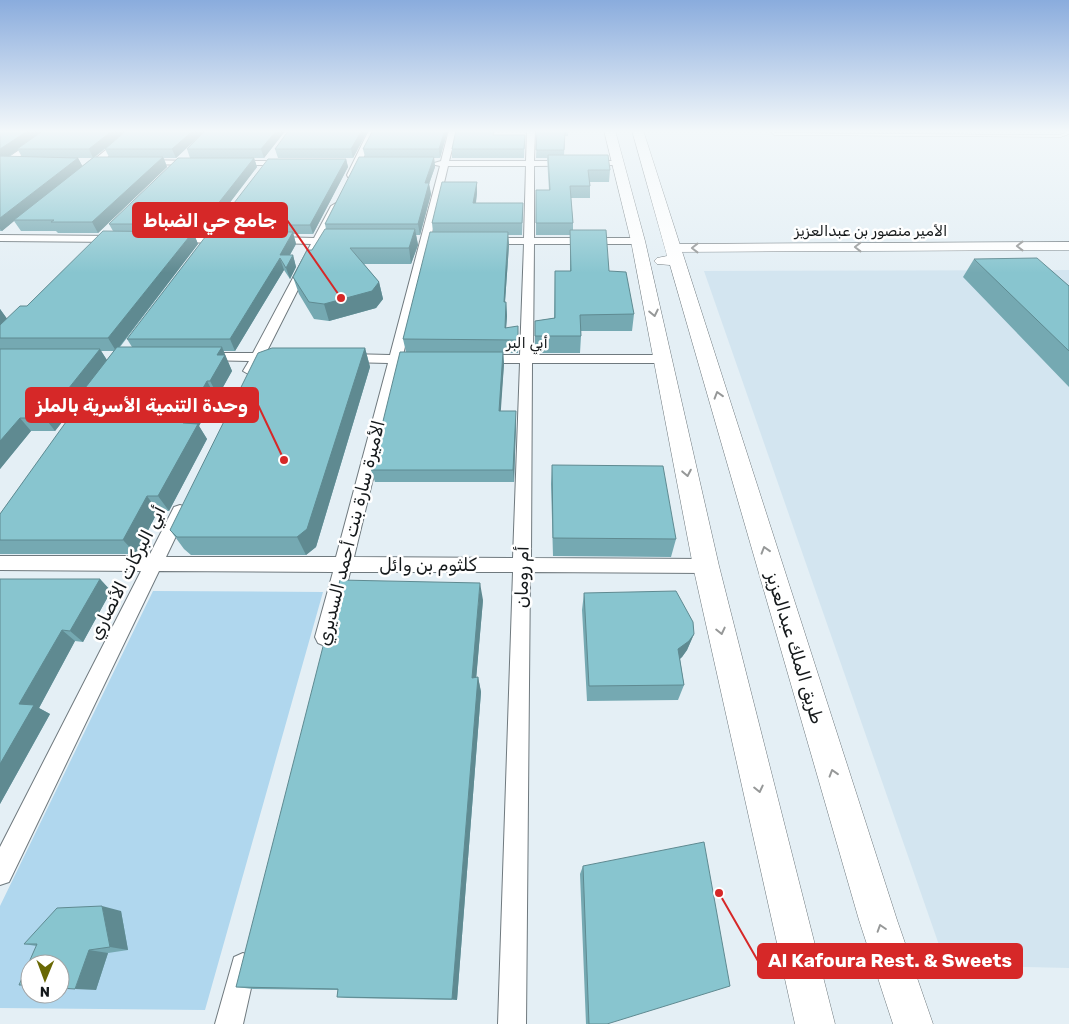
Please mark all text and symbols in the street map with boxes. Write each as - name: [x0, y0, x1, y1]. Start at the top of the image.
- callout: جامع حي الضباط: [133, 203, 287, 237]
- text: جامع حي الضباط: [143, 209, 277, 235]
- street label: الأمير منصور بن عبدالعزيز: [794, 222, 947, 240]
- one-way arrow: [1016, 241, 1024, 251]
- one-way arrow: [854, 242, 862, 252]
- one-way arrow: [691, 243, 699, 253]
- one-way arrow: [648, 309, 659, 318]
- street label: أبي البر: [505, 334, 548, 355]
- callout: وحدة التنمية الأسرية بالملز: [26, 388, 258, 422]
- one-way arrow: [714, 391, 724, 399]
- text: وحدة التنمية الأسرية بالملز: [35, 394, 248, 417]
- street label: الأميرة سارة بنت أحمد السديري: [312, 418, 391, 648]
- one-way arrow: [681, 468, 691, 477]
- street label: أبي البركات الأنصاري: [84, 502, 172, 645]
- street label: أم رومان: [510, 546, 534, 608]
- one-way arrow: [761, 546, 771, 555]
- street label: كلثوم بن وائل: [379, 554, 477, 576]
- street label: طريق الملك عبدالعزيز: [761, 568, 829, 727]
- one-way arrow: [715, 627, 726, 636]
- one-way arrow: [829, 769, 839, 777]
- one-way arrow: [753, 785, 764, 794]
- one-way arrow: [876, 924, 886, 933]
- callout: Al Kafoura Rest. & Sweets: [758, 944, 1022, 978]
- text: Al Kafoura Rest. & Sweets: [768, 949, 1012, 972]
- north arrow: [20, 954, 70, 1004]
- text: N: [40, 983, 50, 1000]

